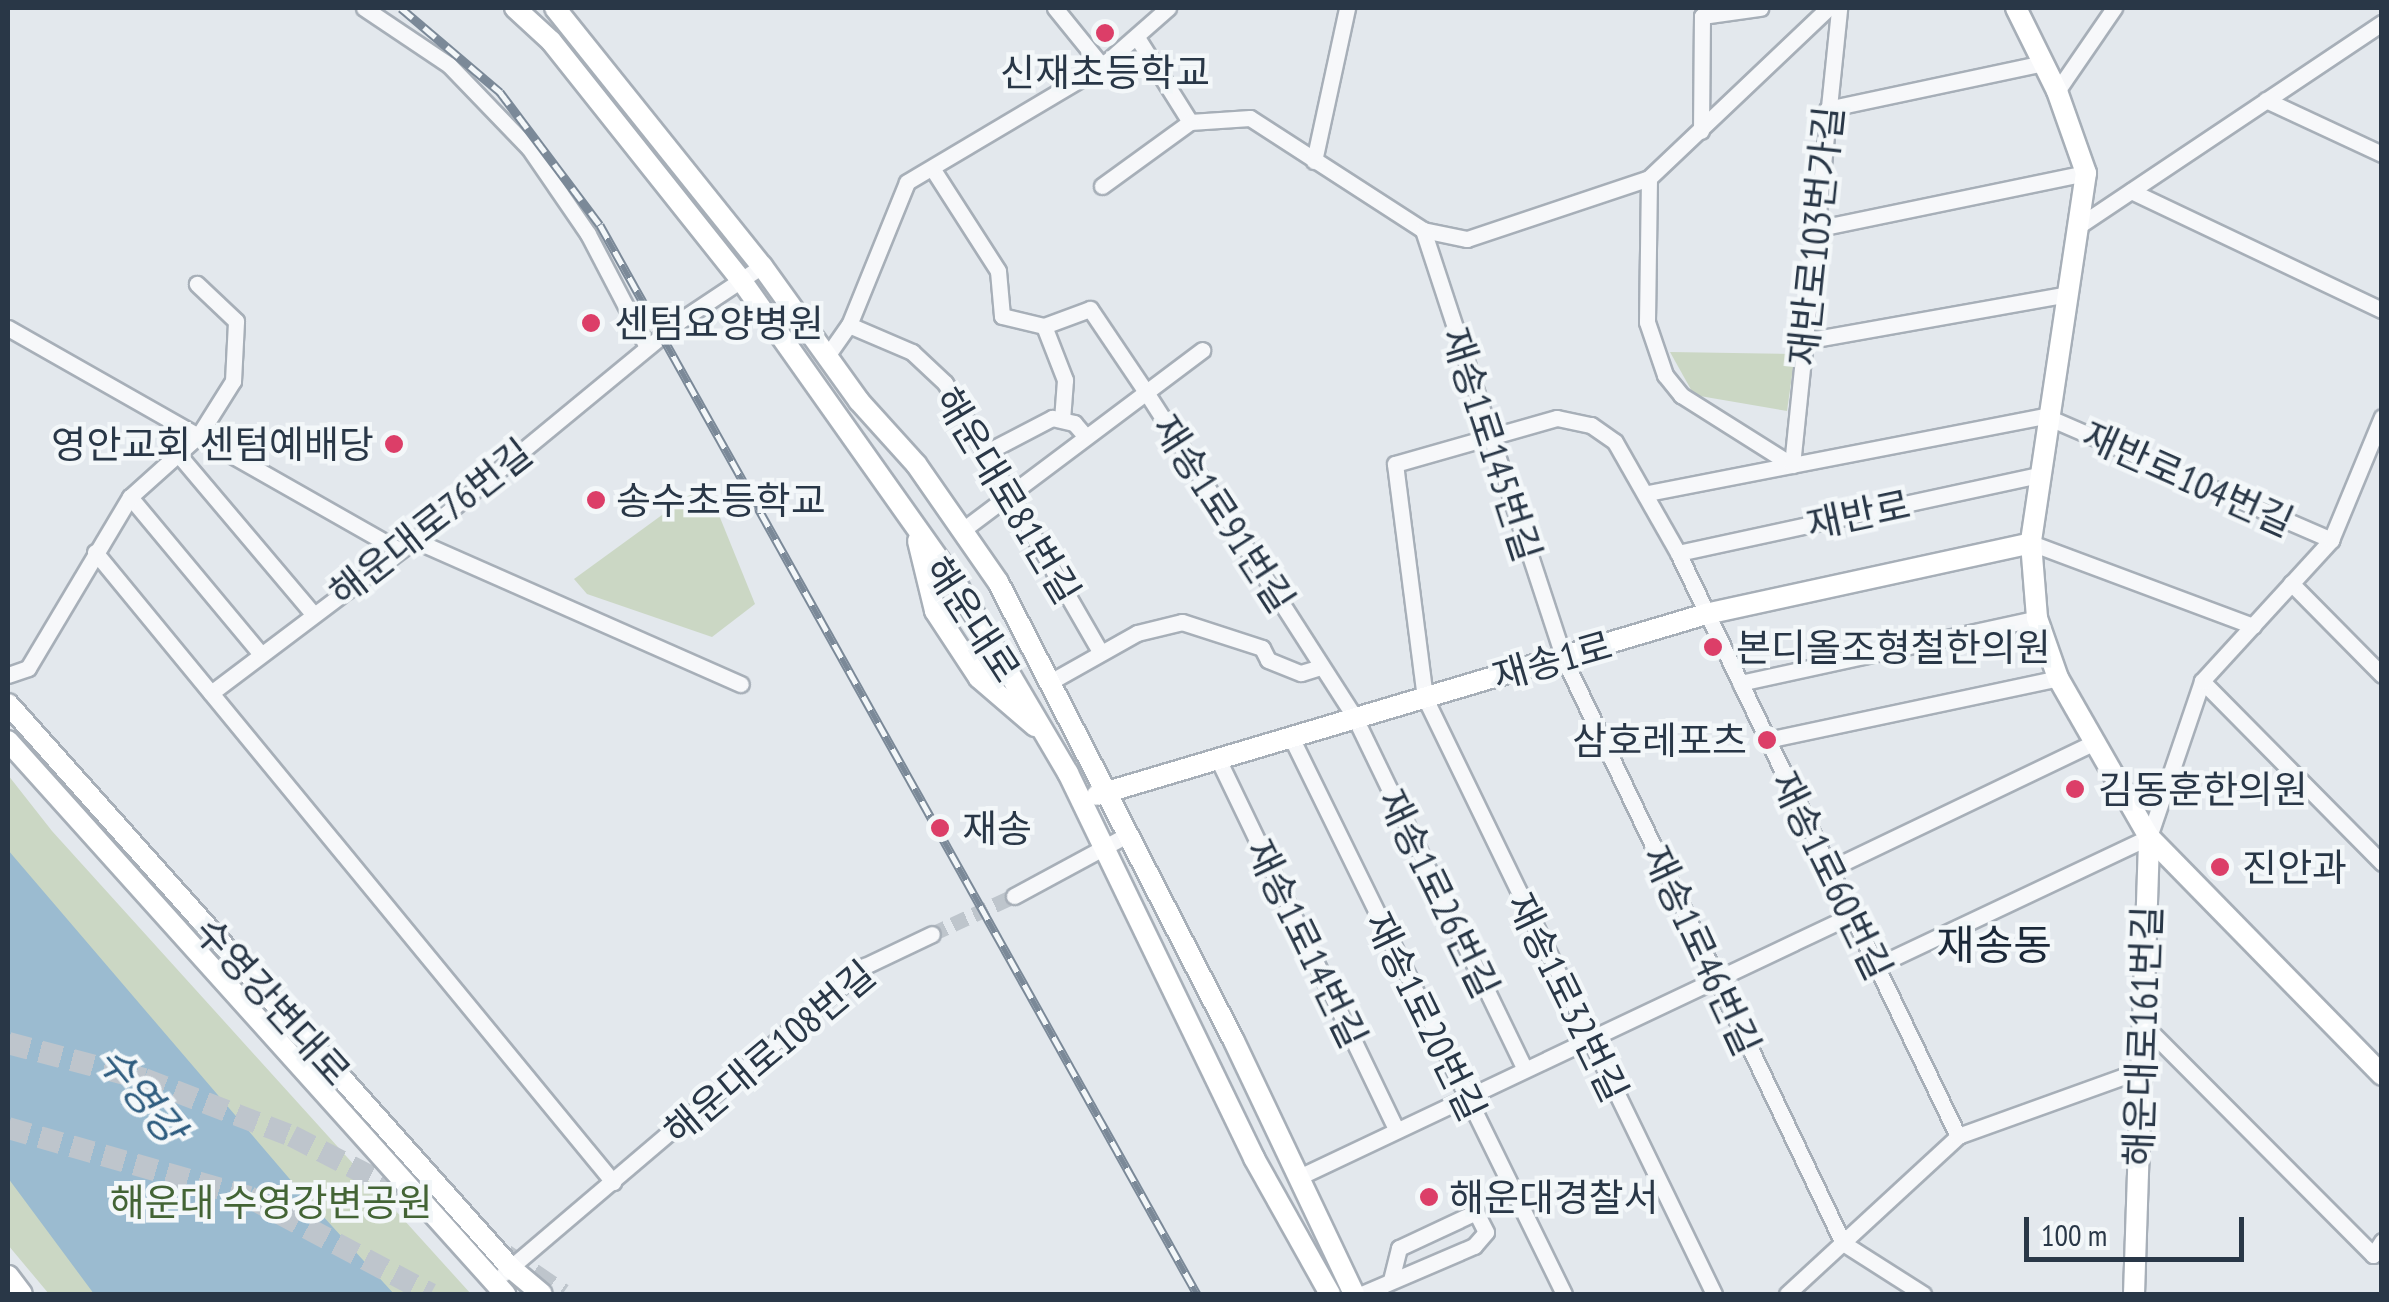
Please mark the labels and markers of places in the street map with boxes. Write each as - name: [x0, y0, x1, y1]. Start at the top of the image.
- marker: 신재초등학교: [1094, 22, 1116, 44]
- place label: 신재초등학교: [1000, 49, 1210, 95]
- place label: 센텀요양병원: [614, 300, 824, 346]
- marker: 센텀요양병원: [578, 310, 604, 336]
- place label: 영안교회 센텀예배당: [51, 421, 374, 467]
- marker: 영안교회 센텀예배당: [383, 433, 405, 455]
- place label: 송수초등학교: [616, 477, 826, 523]
- marker: 송수초등학교: [585, 489, 607, 511]
- place label: 본디올조형철한의원: [1736, 624, 2051, 670]
- marker: 본디올조형철한의원: [1700, 634, 1726, 660]
- place label: 삼호레포츠: [1572, 717, 1747, 763]
- marker: 삼호레포츠: [1756, 729, 1778, 751]
- place label: 김동훈한의원: [2098, 766, 2308, 812]
- marker: 김동훈한의원: [2062, 776, 2088, 802]
- place label: 재송: [962, 805, 1032, 851]
- marker: 재송: [927, 815, 953, 841]
- place label: 진안과: [2242, 844, 2347, 890]
- marker: 진안과: [2207, 854, 2233, 880]
- place label: 해운대경찰서: [1449, 1174, 1659, 1220]
- marker: 해운대경찰서: [1418, 1186, 1440, 1208]

